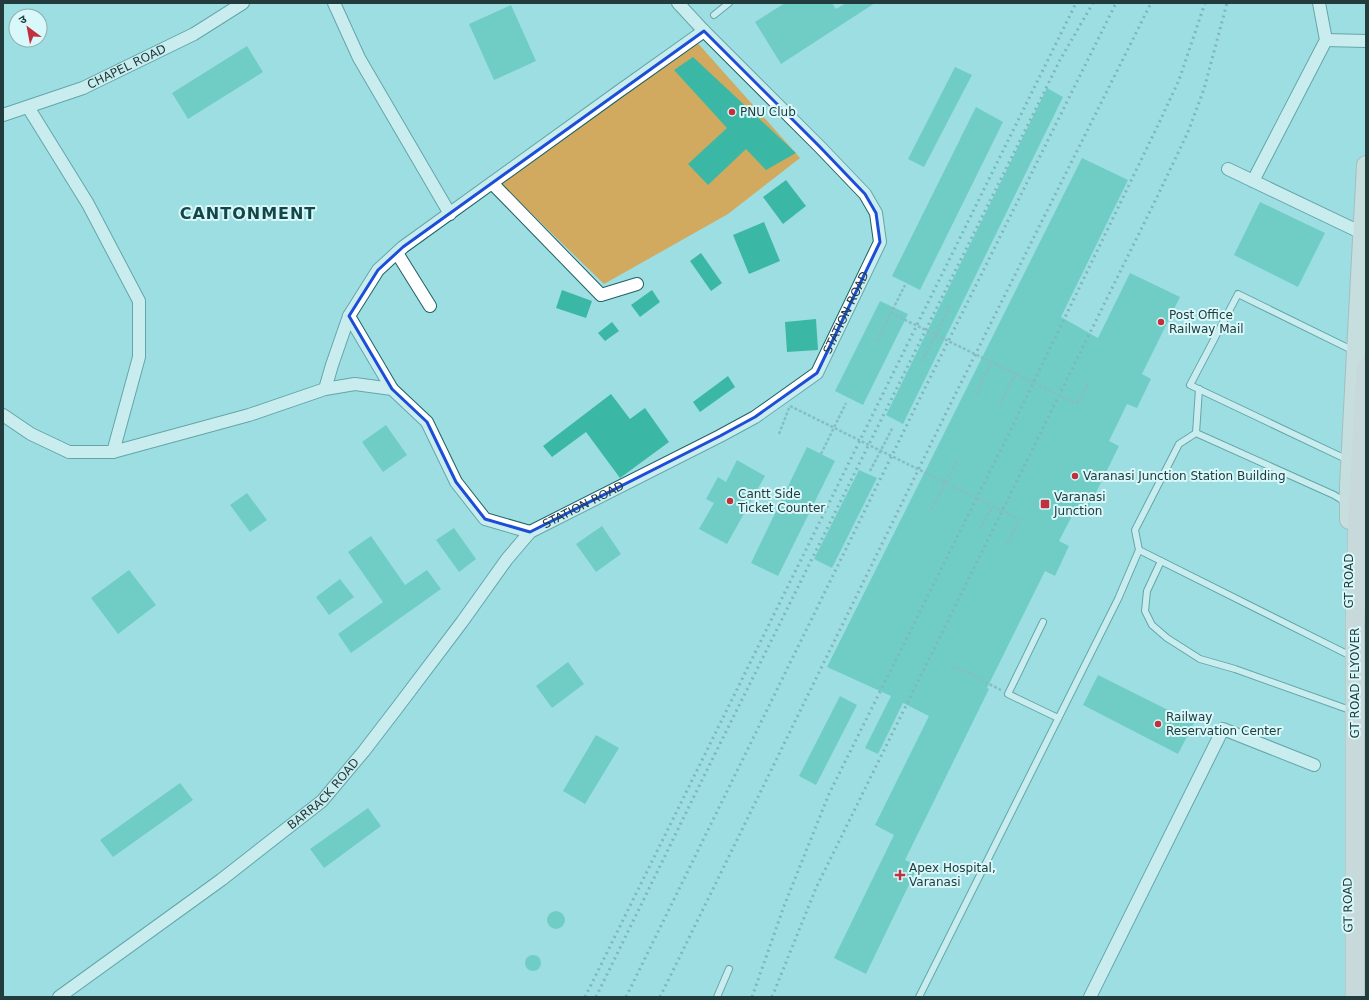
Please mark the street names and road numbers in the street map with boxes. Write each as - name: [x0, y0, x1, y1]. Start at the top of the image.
- street label: CHAPEL ROAD: [85, 42, 168, 92]
- street label: STATION ROAD: [820, 269, 872, 356]
- street label: STATION ROAD: [540, 479, 626, 531]
- street label: GT ROAD: [1342, 553, 1356, 609]
- street label: GT ROAD FLYOVER: [1348, 628, 1362, 738]
- street label: BARRACK ROAD: [285, 755, 362, 832]
- street label: GT ROAD: [1341, 877, 1355, 933]

